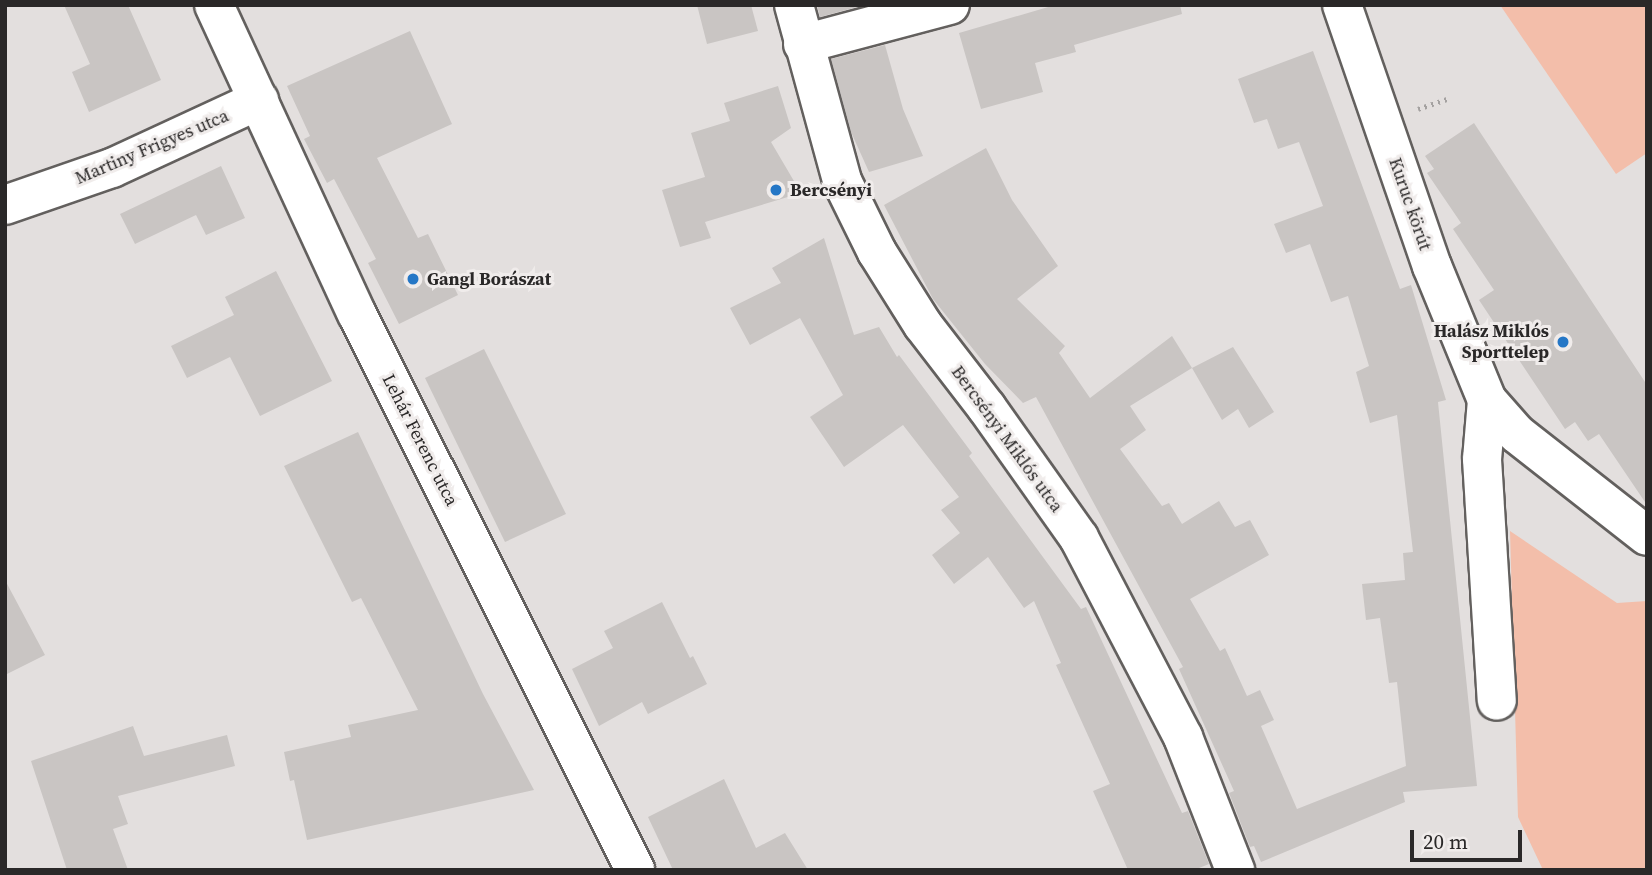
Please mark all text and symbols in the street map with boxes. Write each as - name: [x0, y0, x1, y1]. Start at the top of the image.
- street label: Martiny Frigyes utca: [72, 105, 232, 189]
- street label: Kuruc körút: [1384, 155, 1436, 253]
- place label: Bercsényi: [790, 179, 872, 201]
- marker: Bercsényi: [768, 182, 784, 198]
- place label: Gangl Borászat: [427, 268, 551, 290]
- marker: Gangl Borászat: [405, 271, 421, 287]
- place label: Halász Miklós Sporttelep: [1434, 321, 1549, 364]
- marker: Halász Miklós Sporttelep: [1555, 334, 1571, 350]
- street label: Bercsényi Miklós utca: [947, 362, 1067, 516]
- street label: Lehár Ferenc utca: [377, 370, 463, 510]
- scale bar: [1414, 816, 1526, 860]
- text: 20 m: [1423, 827, 1468, 856]

